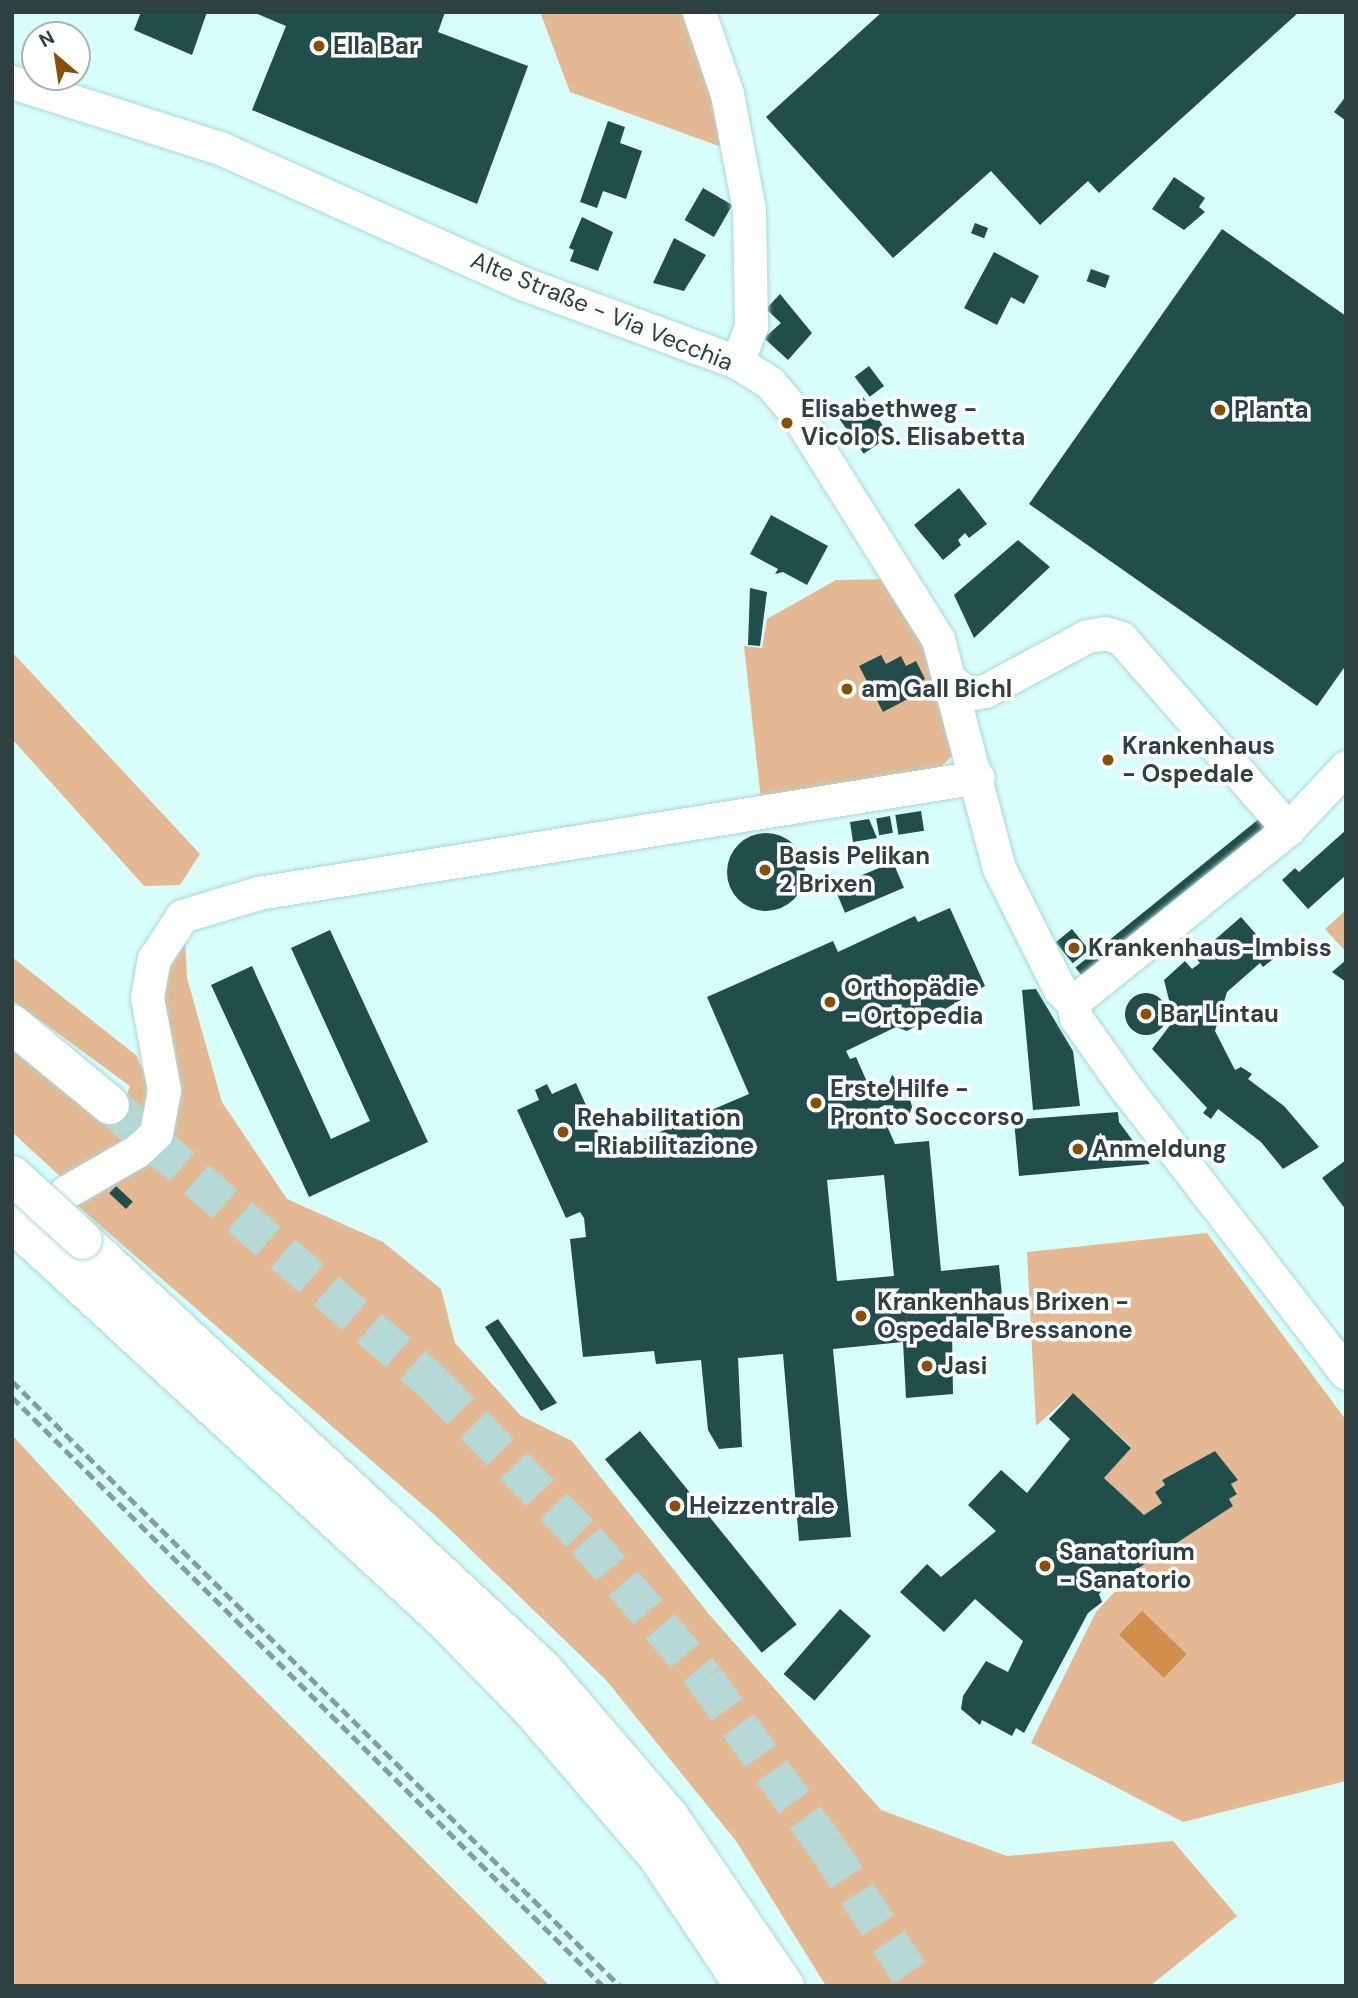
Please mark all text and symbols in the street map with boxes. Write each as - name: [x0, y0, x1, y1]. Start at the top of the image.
- north arrow: [21, 21, 91, 91]
- text: N: [34, 25, 59, 53]
- place label: Ella Bar: [333, 32, 419, 60]
- marker: Ella Bar: [311, 38, 327, 54]
- street label: Alte Straße - Via Vecchia: [467, 245, 737, 377]
- place label: Elisabethweg - Vicolo S. Elisabetta: [801, 395, 1025, 451]
- place label: Planta: [1234, 396, 1308, 424]
- marker: Planta: [1212, 402, 1228, 418]
- marker: Elisabethweg - Vicolo S. Elisabetta: [779, 415, 795, 431]
- place label: am Gall Bichl: [861, 675, 1012, 703]
- marker: am Gall Bichl: [839, 681, 855, 697]
- place label: Krankenhaus - Ospedale: [1122, 732, 1275, 788]
- marker: Krankenhaus - Ospedale: [1100, 752, 1116, 768]
- place label: Basis Pelikan 2 Brixen: [779, 842, 930, 898]
- marker: Basis Pelikan 2 Brixen: [757, 862, 773, 878]
- place label: Krankenhaus-Imbiss: [1088, 934, 1332, 962]
- marker: Krankenhaus-Imbiss: [1066, 940, 1082, 956]
- place label: Orthopädie - Ortopedia: [844, 974, 983, 1030]
- marker: Orthopädie - Ortopedia: [822, 994, 838, 1010]
- place label: Bar Lintau: [1160, 1000, 1279, 1028]
- marker: Bar Lintau: [1138, 1006, 1154, 1022]
- place label: Erste Hilfe - Pronto Soccorso: [830, 1075, 1024, 1131]
- marker: Erste Hilfe - Pronto Soccorso: [808, 1095, 824, 1111]
- place label: Rehabilitation - Riabilitazione: [577, 1104, 754, 1160]
- marker: Rehabilitation - Riabilitazione: [555, 1124, 571, 1140]
- place label: Anmeldung: [1092, 1135, 1227, 1163]
- marker: Anmeldung: [1070, 1141, 1086, 1157]
- place label: Krankenhaus Brixen - Ospedale Bressanone: [877, 1288, 1133, 1344]
- marker: Krankenhaus Brixen - Ospedale Bressanone: [851, 1306, 871, 1326]
- place label: Jasi: [941, 1352, 987, 1380]
- marker: Jasi: [919, 1358, 935, 1374]
- place label: Heizzentrale: [689, 1492, 835, 1520]
- marker: Heizzentrale: [667, 1498, 683, 1514]
- place label: Sanatorium - Sanatorio: [1059, 1538, 1195, 1594]
- marker: Sanatorium - Sanatorio: [1037, 1558, 1053, 1574]

